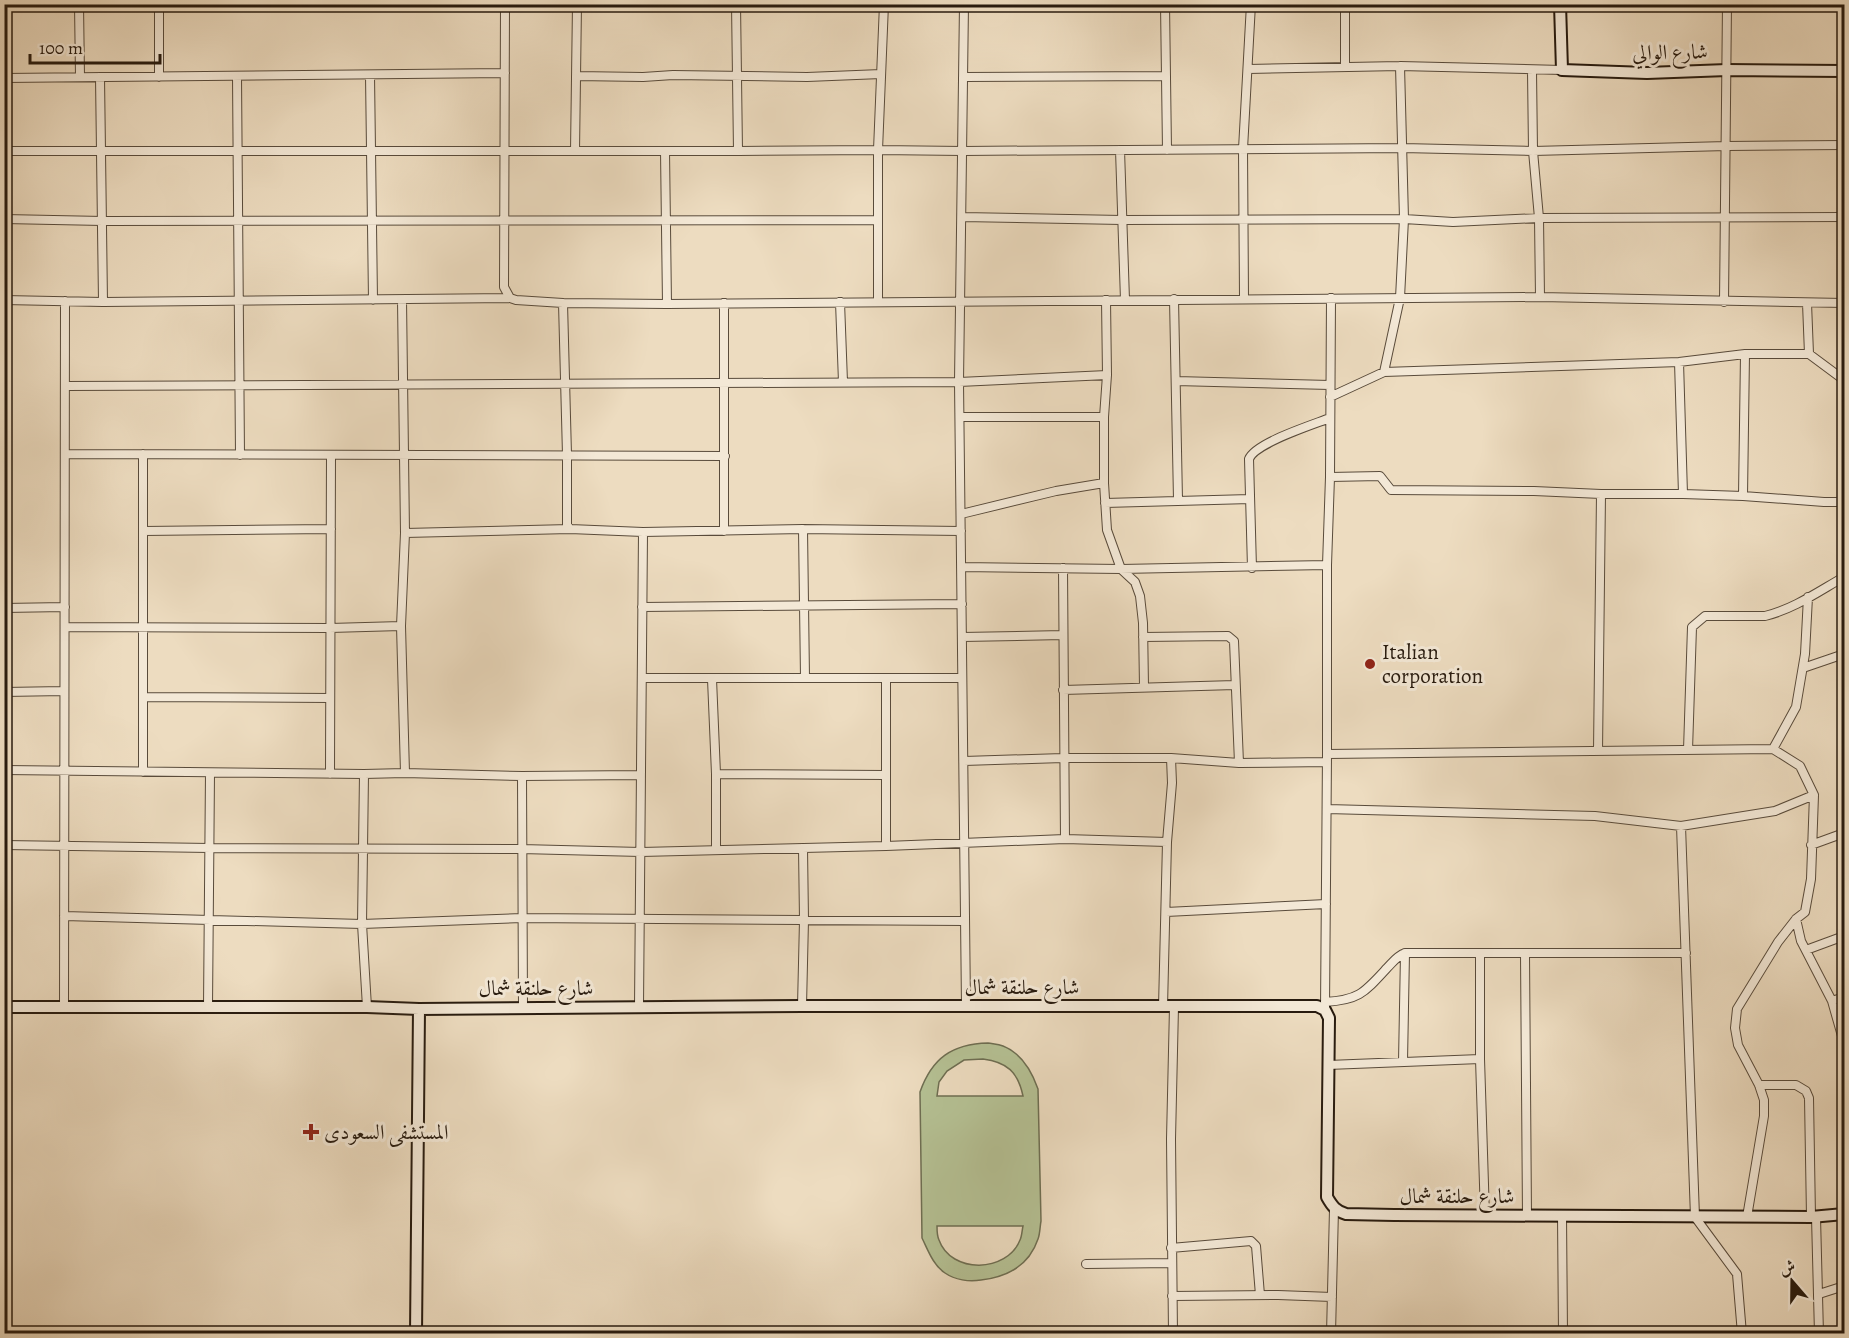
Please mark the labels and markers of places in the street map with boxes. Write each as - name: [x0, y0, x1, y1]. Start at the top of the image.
- place label: Italian corporation: [1382, 638, 1483, 690]
- marker: Italian corporation: [1363, 657, 1377, 671]
- place label: المستشفى السعودى: [324, 1118, 449, 1147]
- marker: المستشفى السعودى: [302, 1123, 320, 1141]

